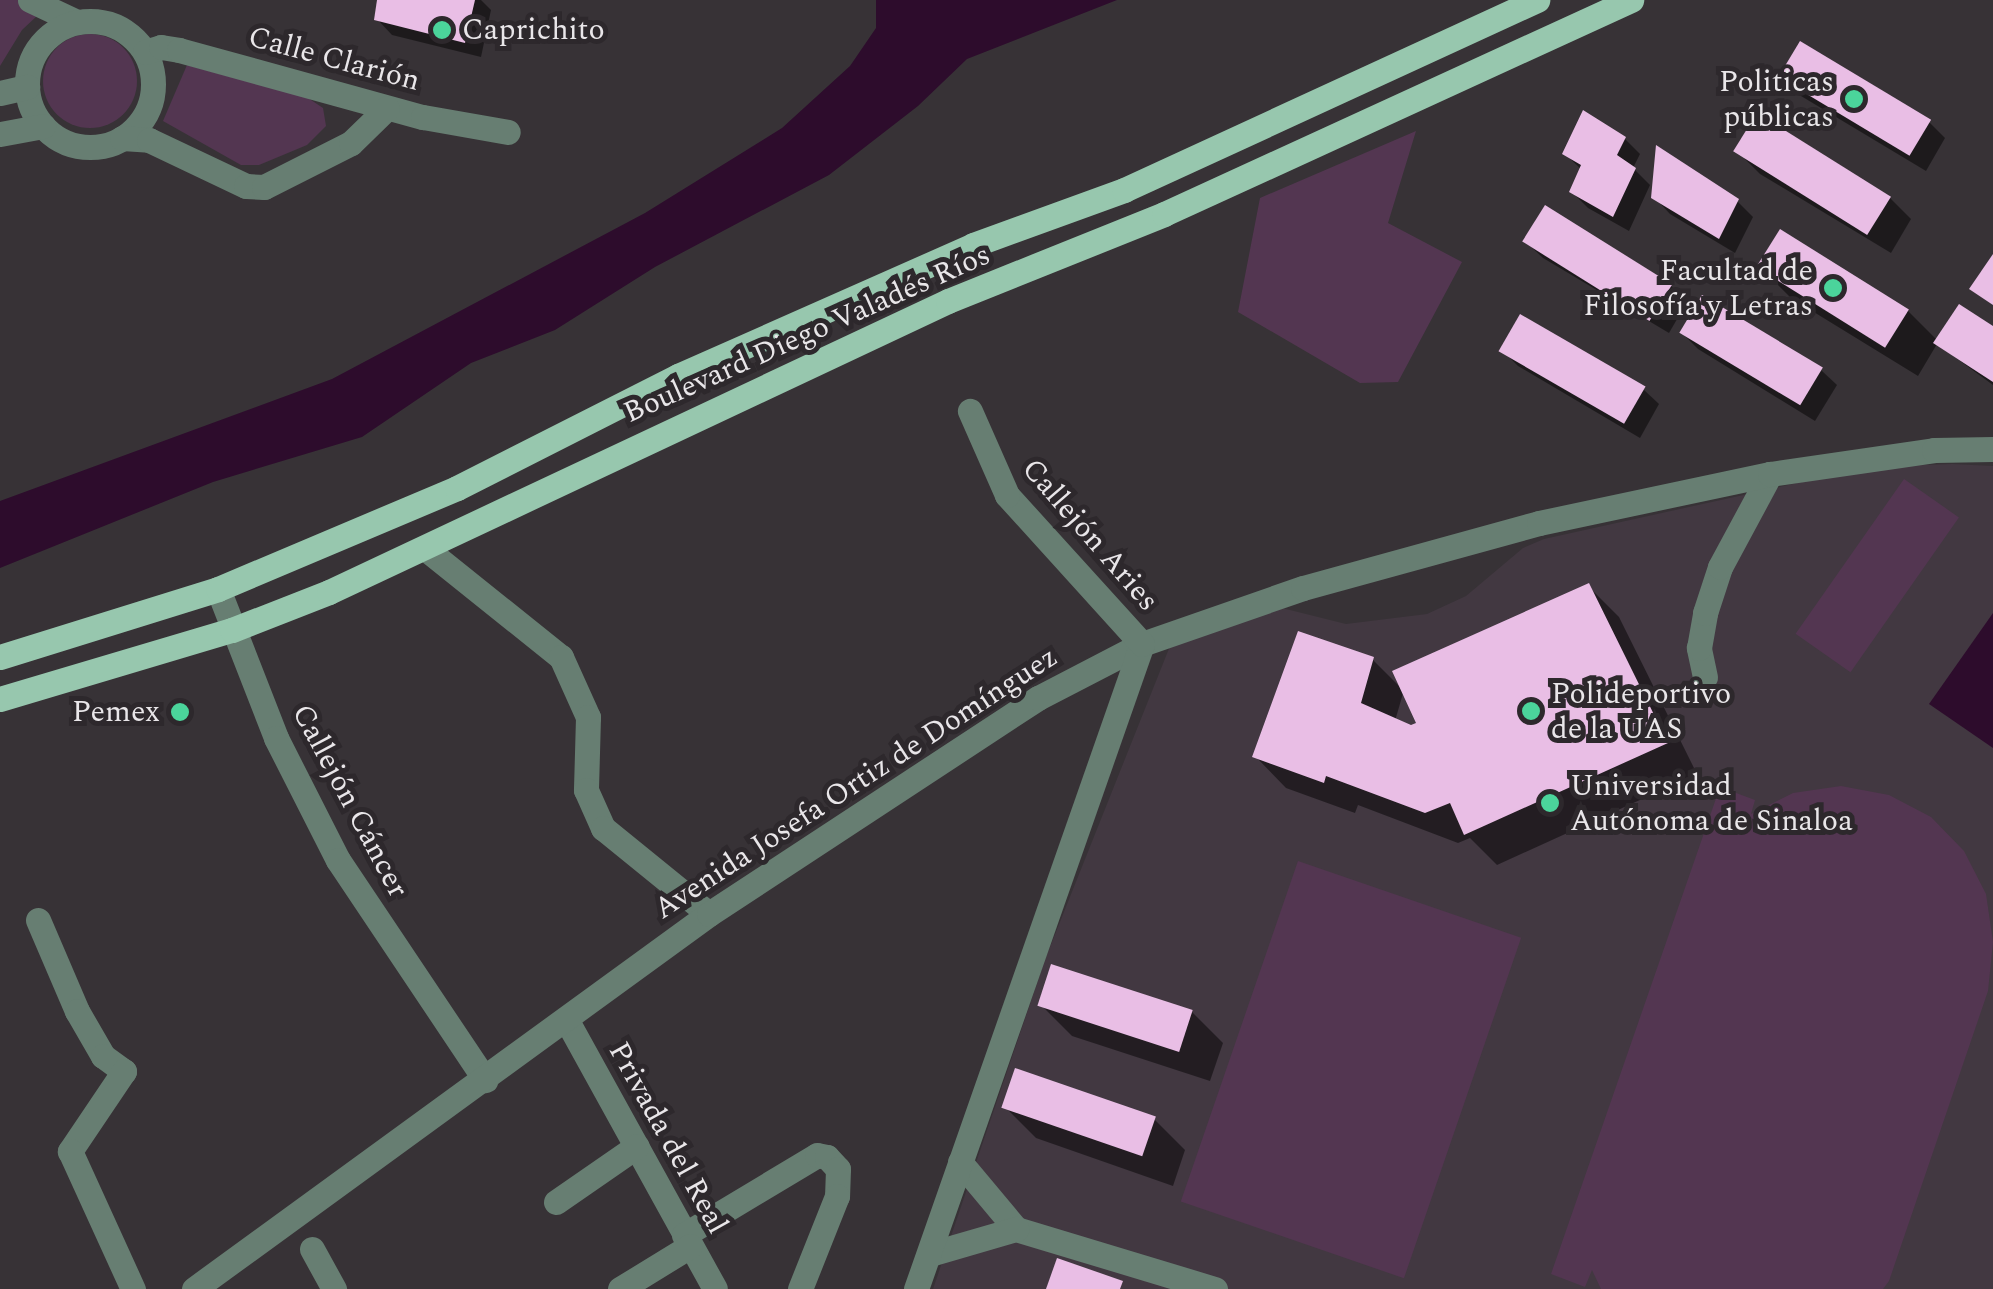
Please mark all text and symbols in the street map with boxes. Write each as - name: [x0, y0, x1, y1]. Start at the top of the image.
- place label: Caprichito: [462, 12, 605, 48]
- street label: Calle Clarión: [244, 19, 424, 99]
- marker: Caprichito: [431, 19, 453, 41]
- place label: Politicas públicas: [1719, 64, 1834, 134]
- marker: Politicas públicas: [1843, 88, 1865, 110]
- street label: Boulevard Diego Valadés Ríos: [618, 237, 996, 431]
- place label: Facultad de Filosofía y Letras: [1583, 253, 1813, 324]
- marker: Facultad de Filosofía y Letras: [1822, 277, 1844, 299]
- street label: Callejón Aries: [1014, 451, 1166, 619]
- street label: Avenida Josefa Ortiz de Domínguez: [647, 639, 1065, 927]
- place label: Polideportivo de la UAS: [1551, 676, 1731, 746]
- place label: Pemex: [72, 694, 160, 730]
- street label: Callejón Cáncer: [284, 698, 416, 904]
- marker: Polideportivo de la UAS: [1520, 700, 1542, 722]
- marker: Pemex: [169, 701, 191, 723]
- place label: Universidad Autónoma de Sinaloa: [1570, 768, 1853, 838]
- marker: Universidad Autónoma de Sinaloa: [1539, 792, 1561, 814]
- street label: Privada del Real: [600, 1036, 736, 1240]

